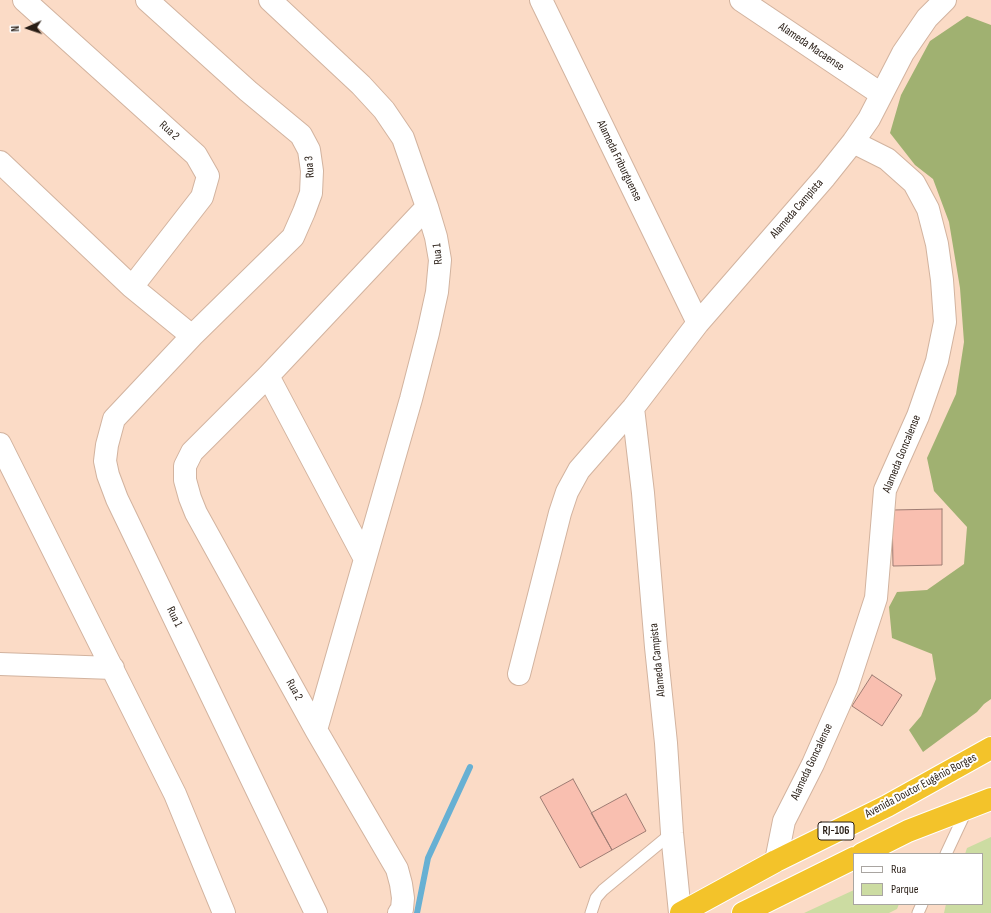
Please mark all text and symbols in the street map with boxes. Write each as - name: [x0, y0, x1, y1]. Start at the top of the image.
- north arrow: [8, 8, 48, 48]
- street label: Alameda Macaense: [775, 20, 847, 74]
- text: N: [9, 25, 22, 32]
- street label: Rua 2: [156, 118, 182, 144]
- street label: Alameda Friburguense: [593, 118, 645, 204]
- street label: Rua 3: [302, 155, 318, 179]
- street label: Alameda Campista: [767, 176, 827, 242]
- street label: Rua 1: [430, 243, 446, 265]
- street label: Alameda Goncalense: [880, 413, 924, 495]
- street label: Rua 1: [163, 604, 185, 630]
- street label: Alameda Campista: [647, 623, 669, 697]
- street label: Rua 2: [282, 677, 306, 703]
- street label: Alameda Goncalense: [788, 721, 836, 803]
- street label: Avenida Doutor Eugênio Borges: [863, 750, 979, 822]
- road number: RJ-106: [818, 822, 854, 840]
- legend: [853, 853, 983, 905]
- text: Rua: [891, 862, 906, 877]
- text: Parque: [891, 882, 919, 897]

